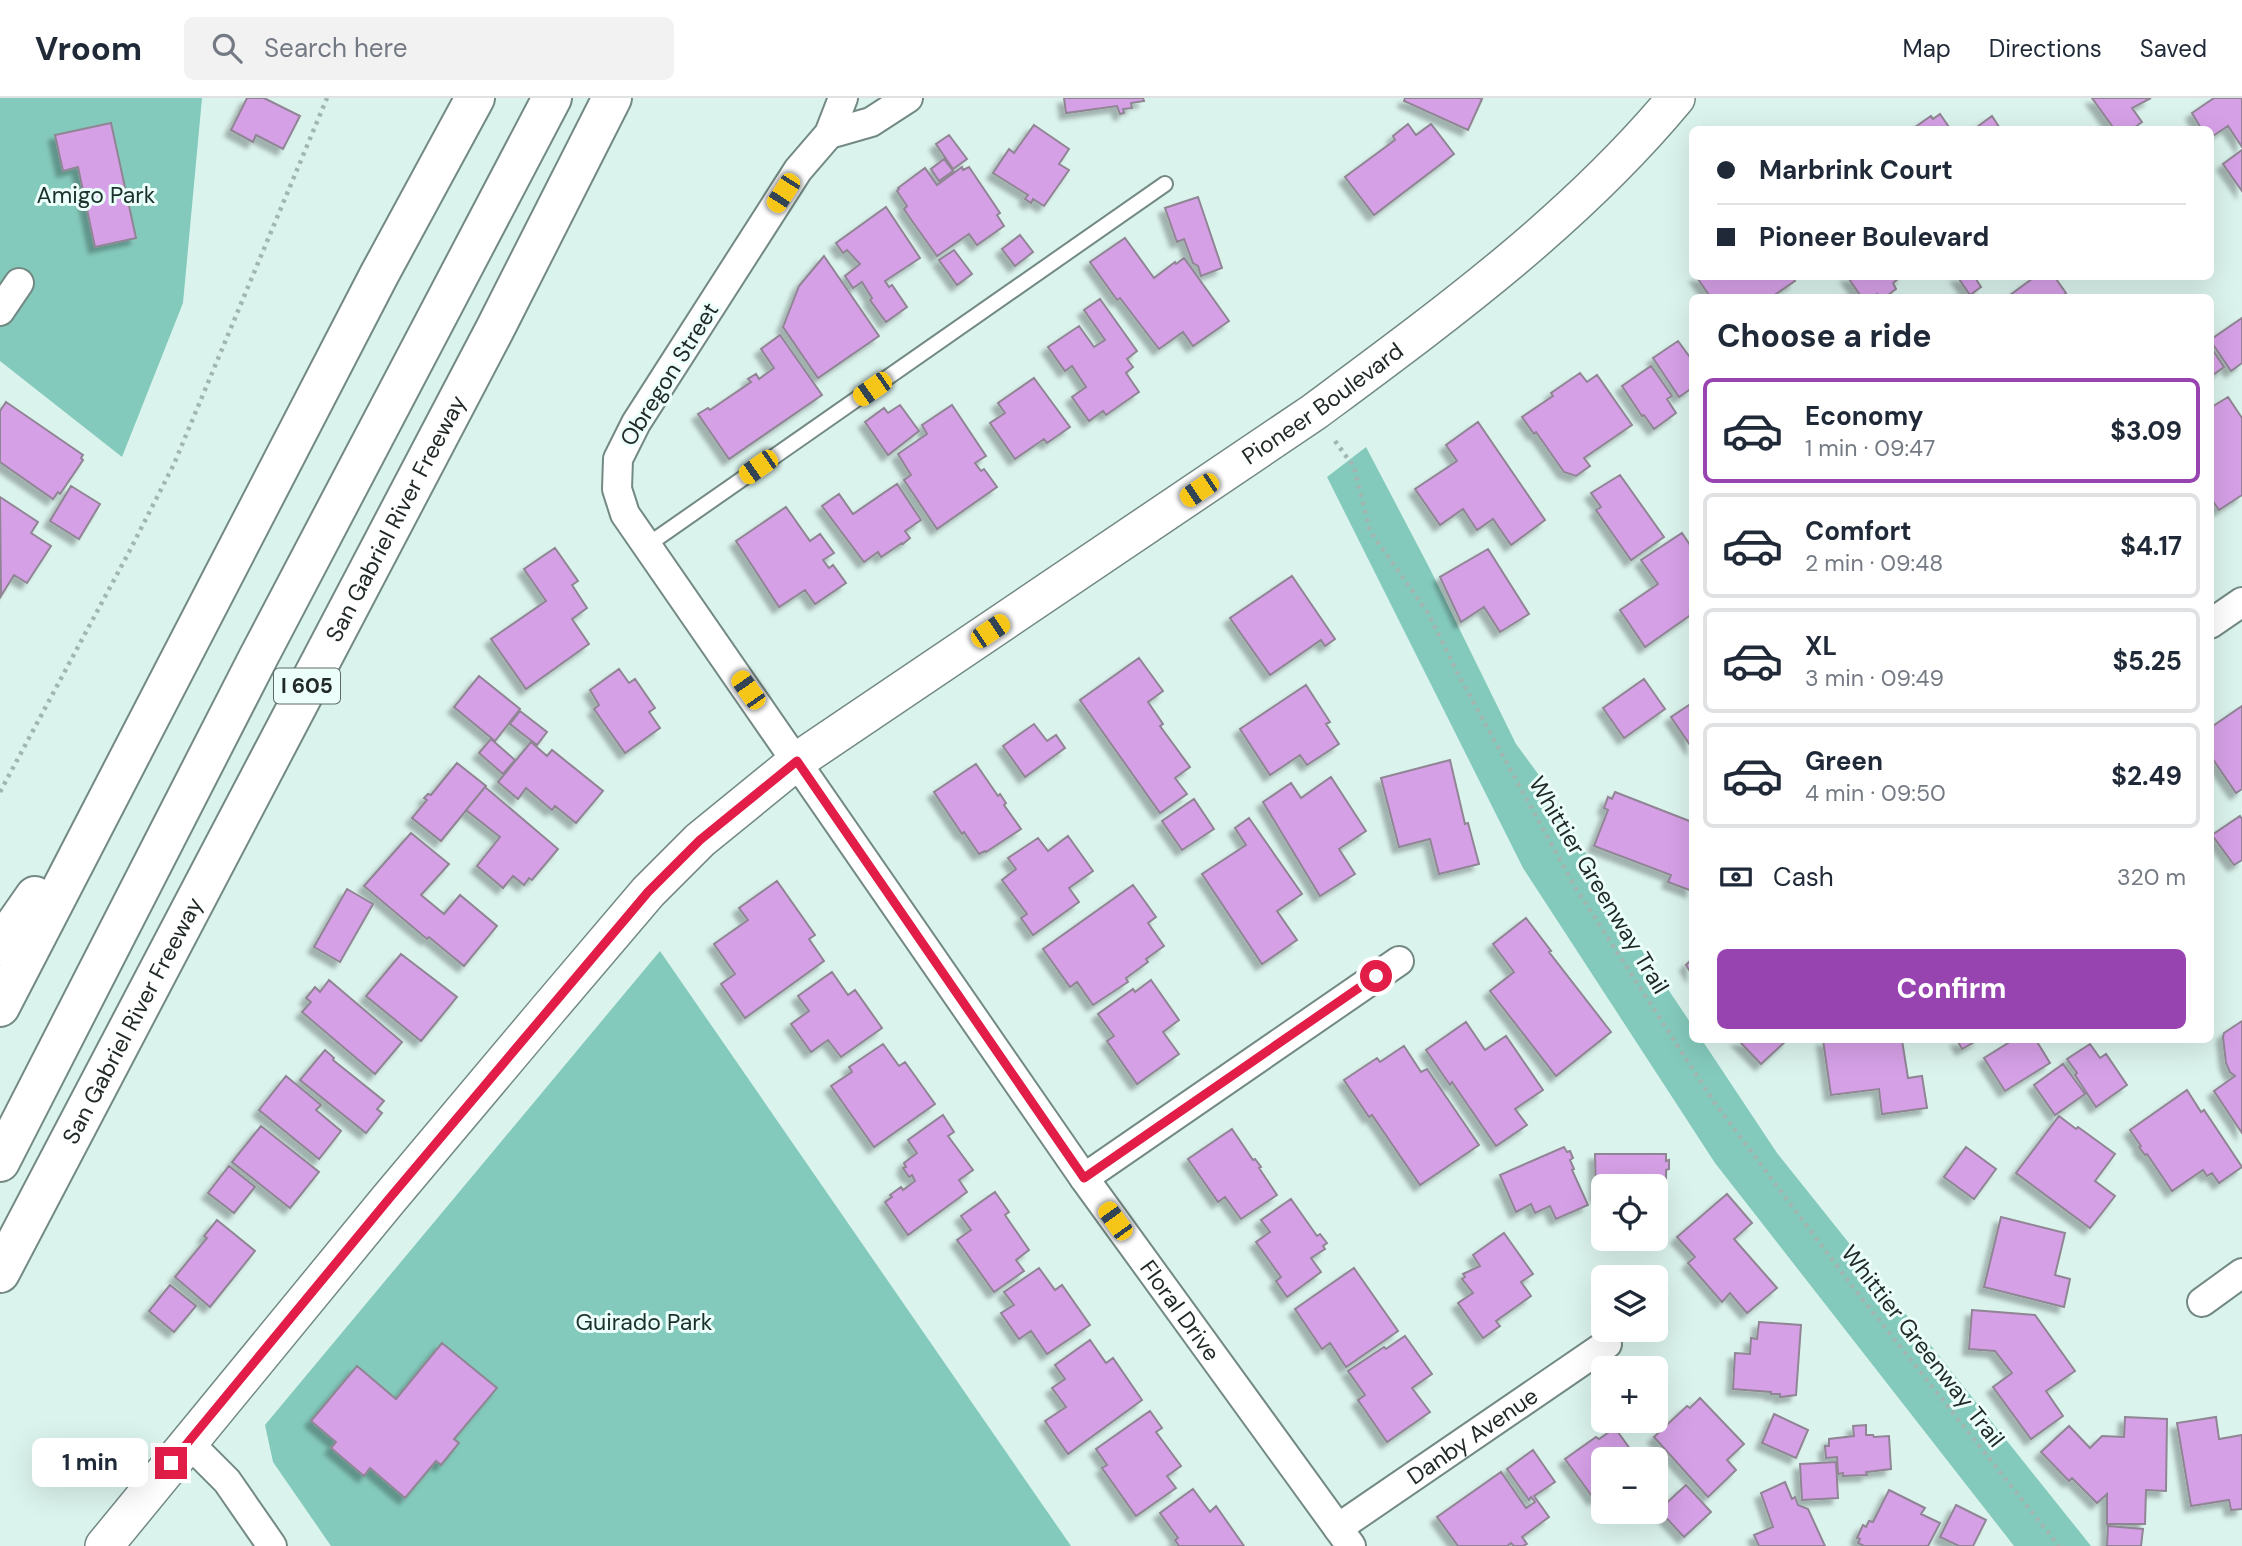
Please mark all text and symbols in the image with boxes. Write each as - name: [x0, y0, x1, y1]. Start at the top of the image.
- search box: [184, 17, 674, 80]
- text: Vroom: [35, 27, 142, 70]
- icon: search: [208, 29, 246, 67]
- text: Search here: [264, 31, 408, 65]
- text: Map: [1903, 33, 1951, 64]
- text: Directions: [1989, 33, 2102, 64]
- text: Saved: [2140, 33, 2207, 64]
- text: Marbrink Court: [1759, 153, 1953, 187]
- car: [763, 170, 804, 216]
- park label: Amigo Park: [37, 180, 156, 210]
- text: Pioneer Boulevard: [1759, 220, 1989, 254]
- street label: Obregon Street: [613, 297, 725, 451]
- text: Choose a ride: [1717, 315, 1932, 357]
- street label: Pioneer Boulevard: [1236, 336, 1409, 471]
- car: [849, 368, 896, 410]
- street label: San Gabriel River Freeway: [319, 390, 473, 647]
- icon: car: [1721, 399, 1784, 462]
- text: Economy: [1805, 399, 1923, 433]
- text: $3.09: [2110, 414, 2182, 448]
- text: 1 min · 09:47: [1805, 433, 1935, 463]
- car: [735, 446, 782, 488]
- car: [1176, 470, 1223, 510]
- icon: car: [1721, 514, 1784, 577]
- text: Comfort: [1805, 514, 1911, 548]
- text: $4.17: [2120, 529, 2182, 563]
- text: 2 min · 09:48: [1805, 548, 1943, 578]
- car: [967, 611, 1014, 651]
- icon: car: [1721, 629, 1784, 692]
- text: XL: [1805, 629, 1837, 663]
- text: $5.25: [2112, 644, 2182, 678]
- text: 3 min · 09:49: [1805, 663, 1944, 693]
- car: [728, 667, 769, 713]
- road number: I 605: [274, 668, 340, 704]
- icon: car: [1721, 744, 1784, 807]
- text: Green: [1805, 744, 1883, 778]
- text: $2.49: [2111, 759, 2182, 793]
- street label: Whittier Greenway Trail: [1522, 771, 1676, 999]
- text: 4 min · 09:50: [1805, 778, 1946, 808]
- icon: cash: [1717, 858, 1755, 896]
- text: Cash: [1773, 860, 1834, 894]
- text: 320 m: [2117, 862, 2186, 892]
- street label: San Gabriel River Freeway: [55, 892, 209, 1149]
- button: Confirm: [1717, 949, 2186, 1029]
- route start: [1360, 960, 1392, 992]
- map controls: [1591, 1174, 1668, 1524]
- button: locate: [1591, 1174, 1668, 1251]
- car: [1095, 1198, 1136, 1244]
- street label: Whittier Greenway Trail: [1835, 1239, 2011, 1453]
- street label: Floral Drive: [1133, 1254, 1227, 1367]
- button: layers: [1591, 1265, 1668, 1342]
- park label: Guirado Park: [576, 1307, 713, 1337]
- button: +: [1591, 1356, 1668, 1433]
- street label: Danby Avenue: [1401, 1381, 1544, 1491]
- callout: 1 min: [31, 1438, 146, 1488]
- text: 1 min: [62, 1447, 118, 1477]
- route end: [155, 1447, 187, 1479]
- button: −: [1591, 1447, 1668, 1524]

